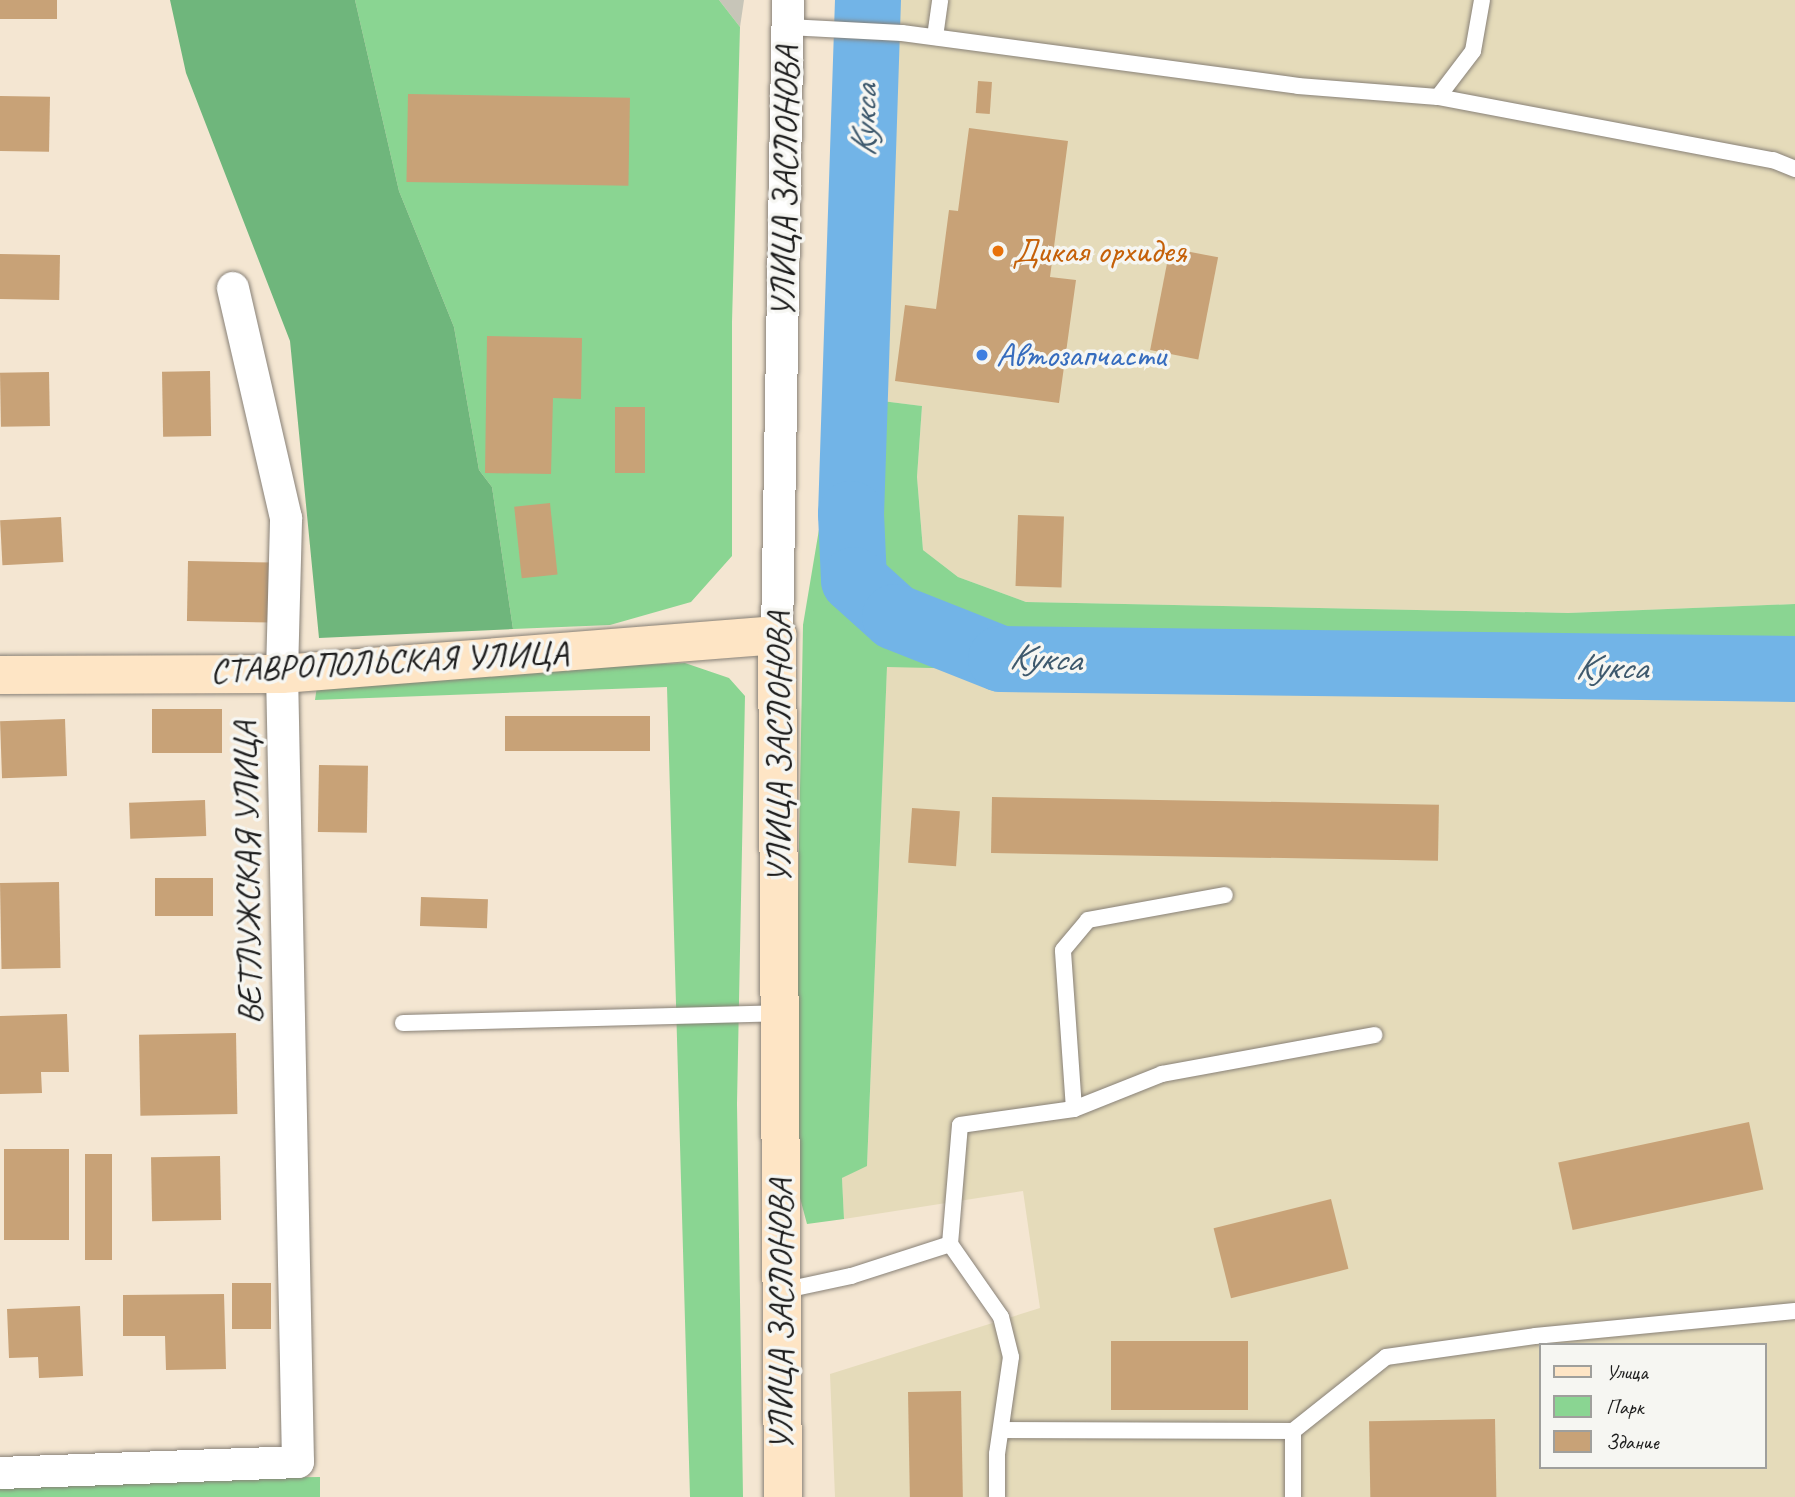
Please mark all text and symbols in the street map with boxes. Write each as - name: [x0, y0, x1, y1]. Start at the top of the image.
- street label: УЛИЦА ЗАСЛОНОВА: [762, 45, 808, 319]
- water label: Кукса: [841, 85, 887, 157]
- place label: Дикая орхидея: [1012, 230, 1186, 272]
- marker: Дикая орхидея: [990, 243, 1006, 259]
- place label: Автозапчасти: [996, 334, 1166, 376]
- marker: Автозапчасти: [974, 347, 990, 363]
- street label: УЛИЦА ЗАСЛОНОВА: [758, 612, 800, 884]
- street label: СТАВРОПОЛЬСКАЯ УЛИЦА: [210, 632, 568, 692]
- water label: Кукса: [1008, 634, 1082, 682]
- water label: Кукса: [1575, 644, 1647, 690]
- street label: ВЕТЛУЖСКАЯ УЛИЦА: [224, 722, 272, 1024]
- street label: УЛИЦА ЗАСЛОНОВА: [760, 1179, 802, 1451]
- legend: [1540, 1343, 1767, 1469]
- text: Улица: [1606, 1359, 1648, 1385]
- text: Парк: [1606, 1394, 1643, 1420]
- text: Здание: [1606, 1429, 1659, 1455]

